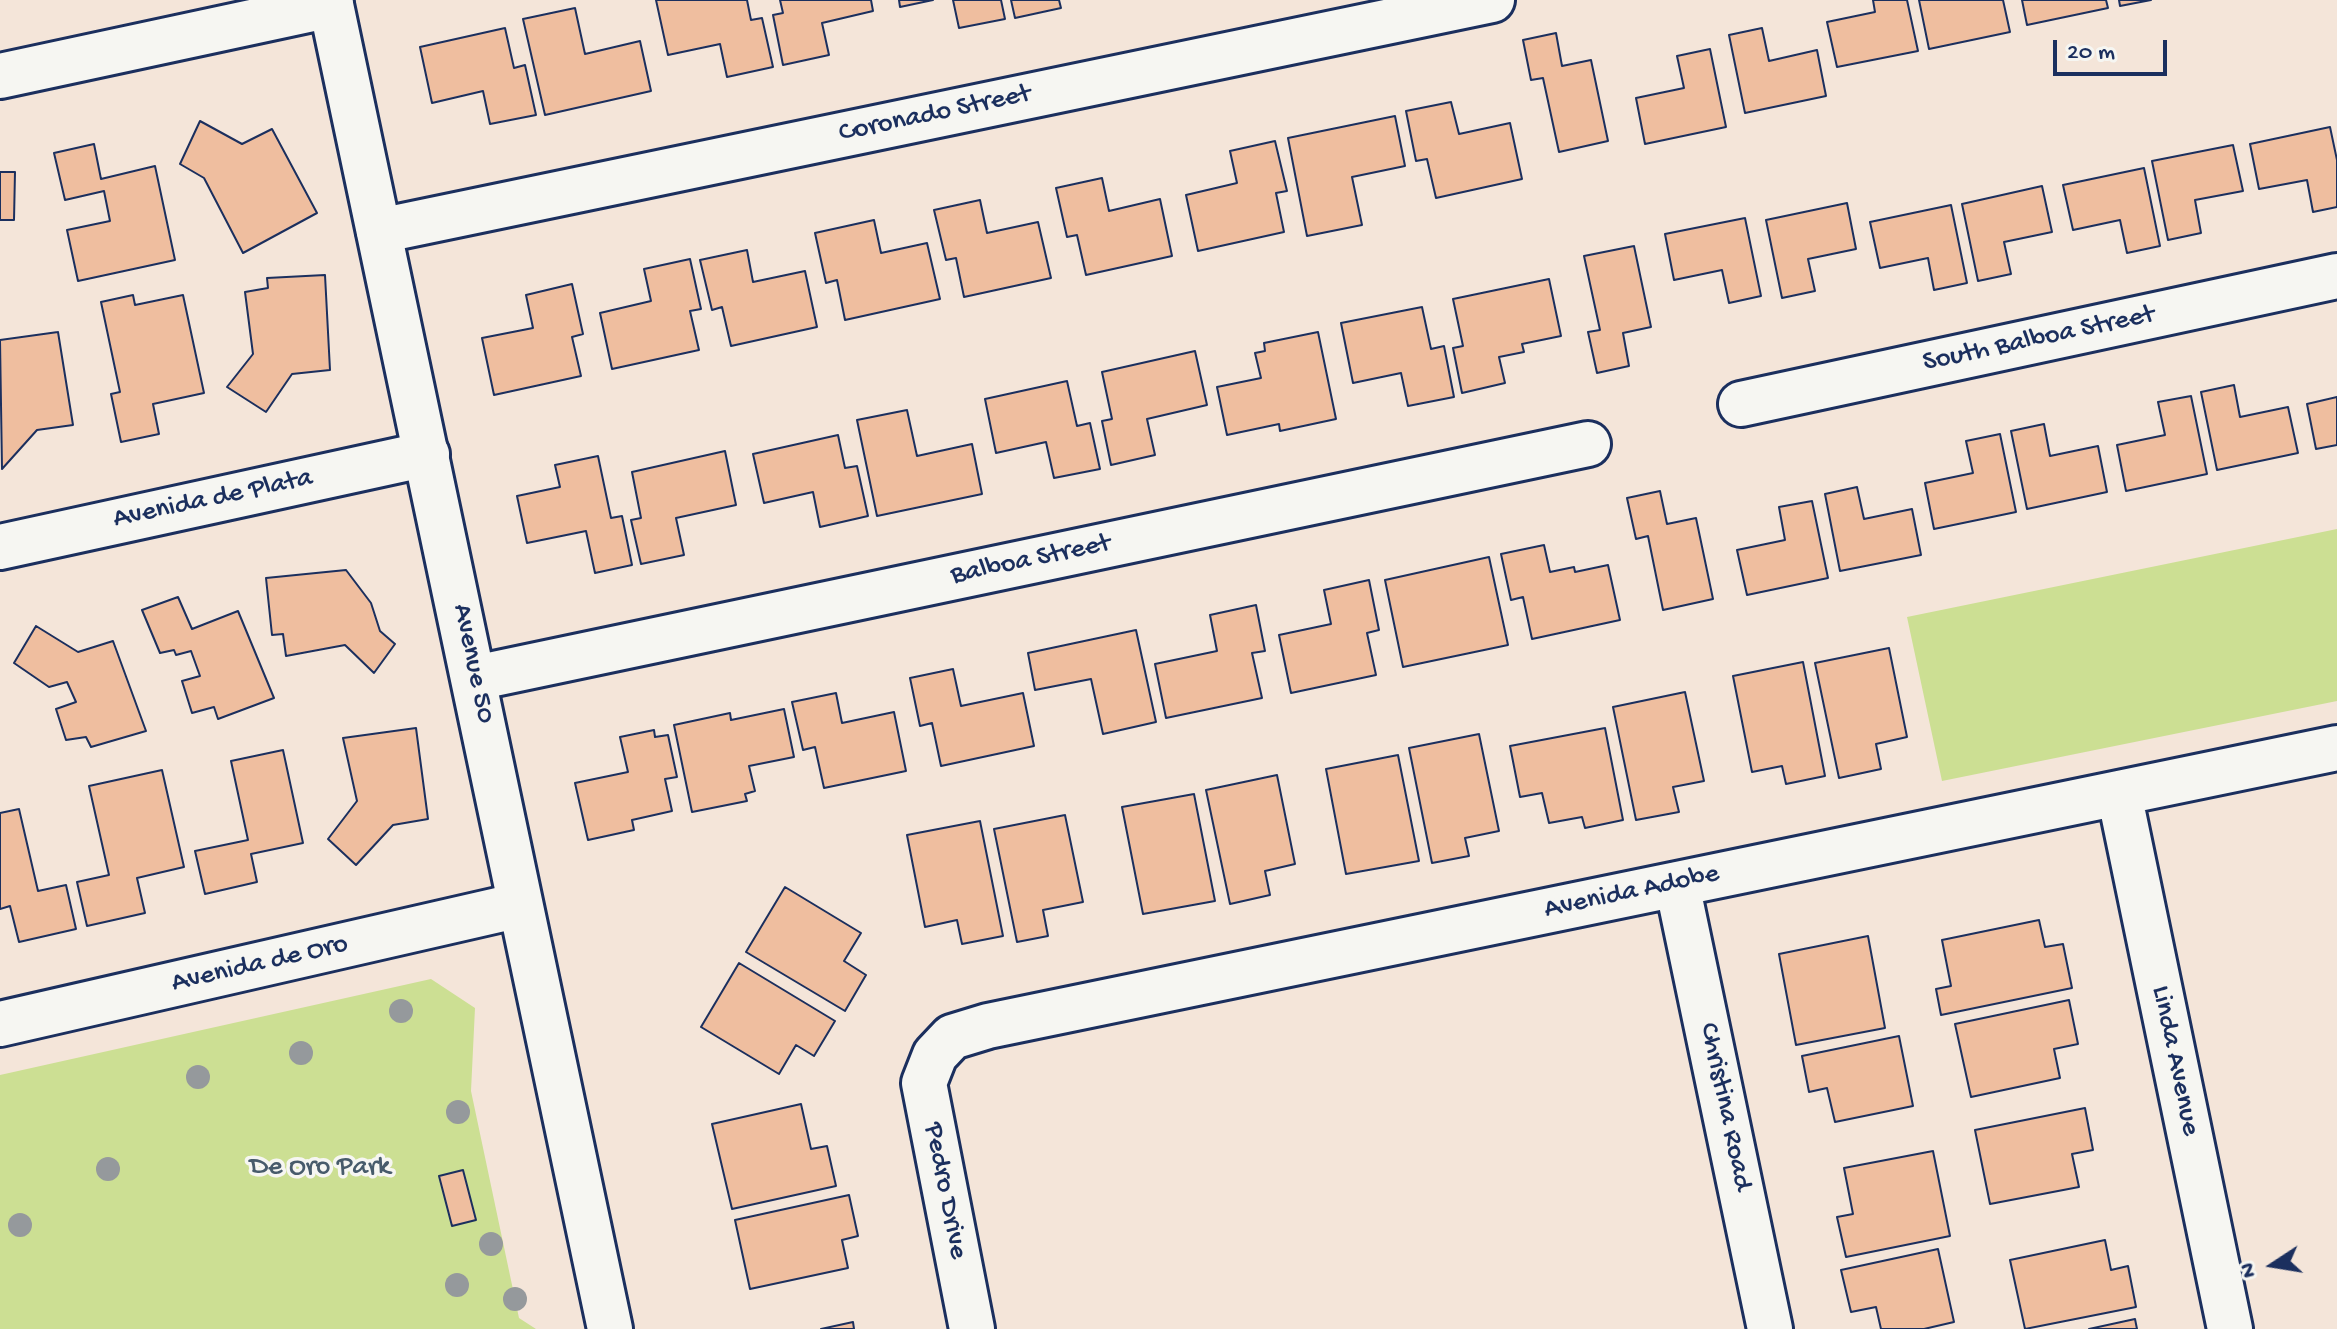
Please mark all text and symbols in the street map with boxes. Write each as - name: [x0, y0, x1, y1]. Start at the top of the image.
- scale bar: [2057, 24, 2171, 74]
- text: 20 m: [2067, 39, 2115, 68]
- street label: Coronado Street: [836, 78, 1034, 152]
- street label: South Balboa Street: [1920, 299, 2158, 381]
- street label: Avenida de Plata: [110, 462, 316, 538]
- street label: Balboa Street: [948, 528, 1114, 594]
- street label: Avenue 50: [443, 601, 501, 727]
- street label: Avenida Adobe: [1541, 858, 1723, 928]
- street label: Avenida de Oro: [168, 928, 352, 1002]
- street label: Linda Avenue: [2142, 983, 2206, 1139]
- street label: Christina Road: [1690, 1020, 1758, 1194]
- street label: Pedro Drive: [914, 1120, 974, 1262]
- park label: De Oro Park: [250, 1152, 390, 1186]
- north arrow: [2233, 1225, 2313, 1305]
- text: N: [2235, 1260, 2264, 1280]

